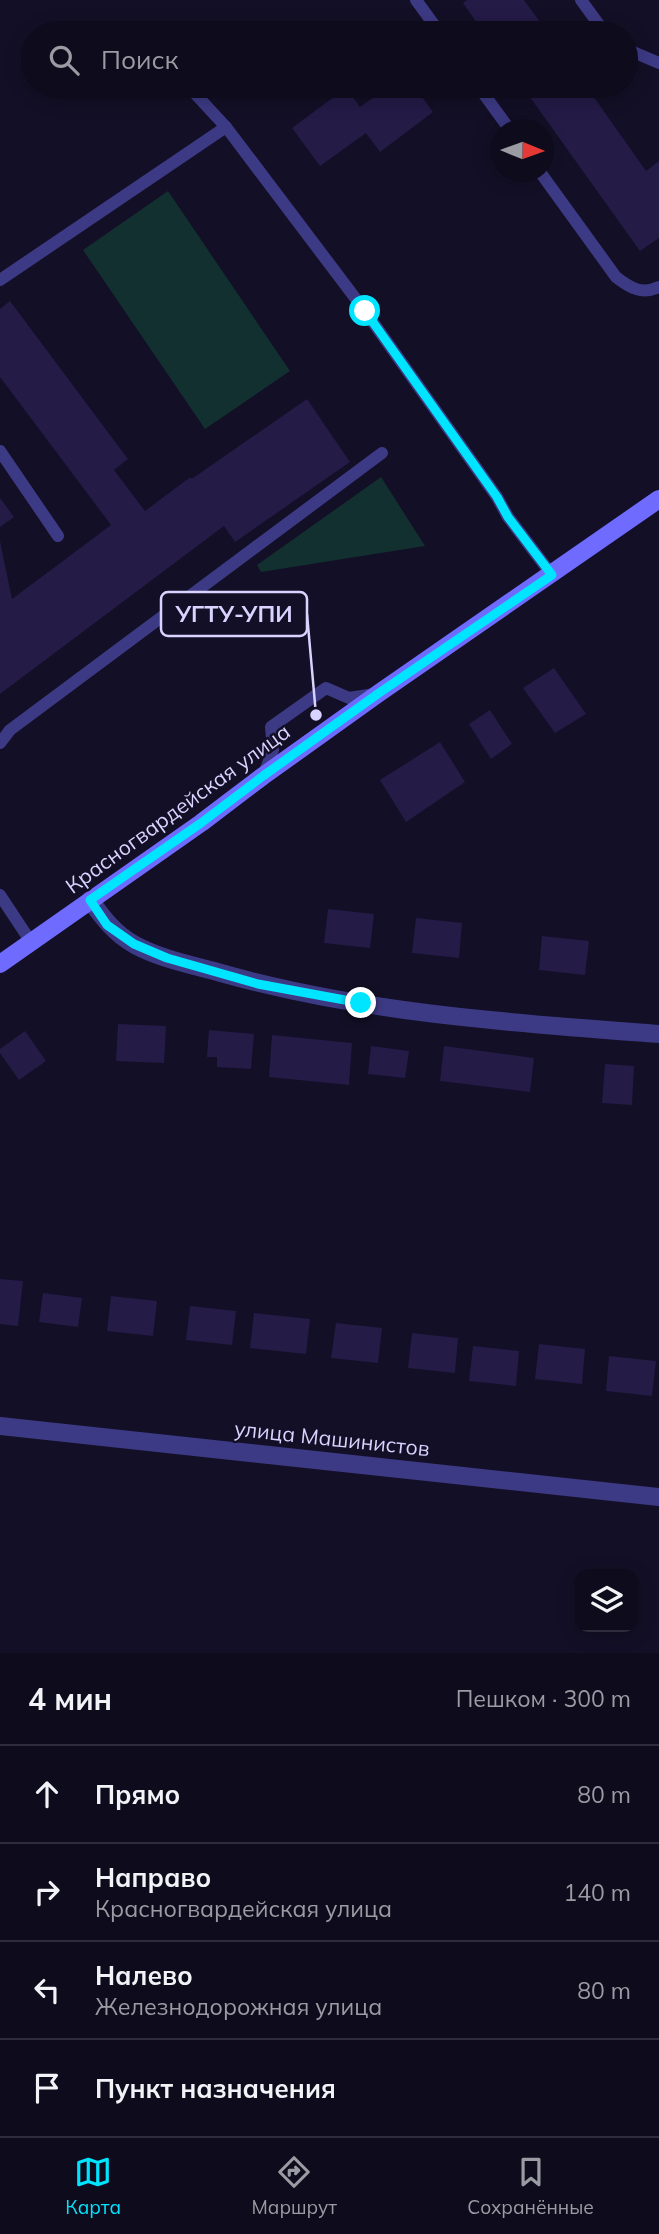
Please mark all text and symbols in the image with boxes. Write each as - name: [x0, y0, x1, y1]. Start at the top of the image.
- search box: [21, 21, 638, 98]
- icon: search: [45, 41, 83, 79]
- text: Поиск: [101, 43, 179, 76]
- north arrow: [491, 119, 554, 182]
- route start: [349, 295, 380, 326]
- callout: УГТУ-УПИ: [161, 592, 307, 636]
- text: УГТУ-УПИ: [174, 599, 293, 628]
- street label: Красногвардейская улица: [60, 718, 295, 898]
- route end: [345, 987, 376, 1018]
- street label: улица Машинистов: [233, 1415, 431, 1461]
- map controls: [575, 1569, 638, 1632]
- button: layers: [575, 1569, 638, 1632]
- text: 4 мин: [28, 1680, 112, 1718]
- text: Пешком · 300 m: [456, 1684, 631, 1713]
- icon: ahead: [28, 1775, 66, 1813]
- text: Прямо: [95, 1778, 180, 1811]
- text: 80 m: [577, 1780, 631, 1809]
- text: Направо: [95, 1861, 211, 1894]
- icon: right: [28, 1873, 66, 1911]
- text: 140 m: [563, 1878, 631, 1907]
- text: Красногвардейская улица: [95, 1894, 392, 1923]
- text: Налево: [95, 1959, 193, 1992]
- icon: left: [28, 1971, 66, 2009]
- text: 80 m: [577, 1976, 631, 2005]
- text: Железнодорожная улица: [95, 1992, 382, 2021]
- icon: arrive: [28, 2069, 66, 2107]
- text: Пункт назначения: [95, 2072, 336, 2105]
- tab: Карта: [65, 2153, 121, 2219]
- tab: Маршрут: [251, 2153, 337, 2219]
- tab: Сохранённые: [467, 2153, 594, 2219]

